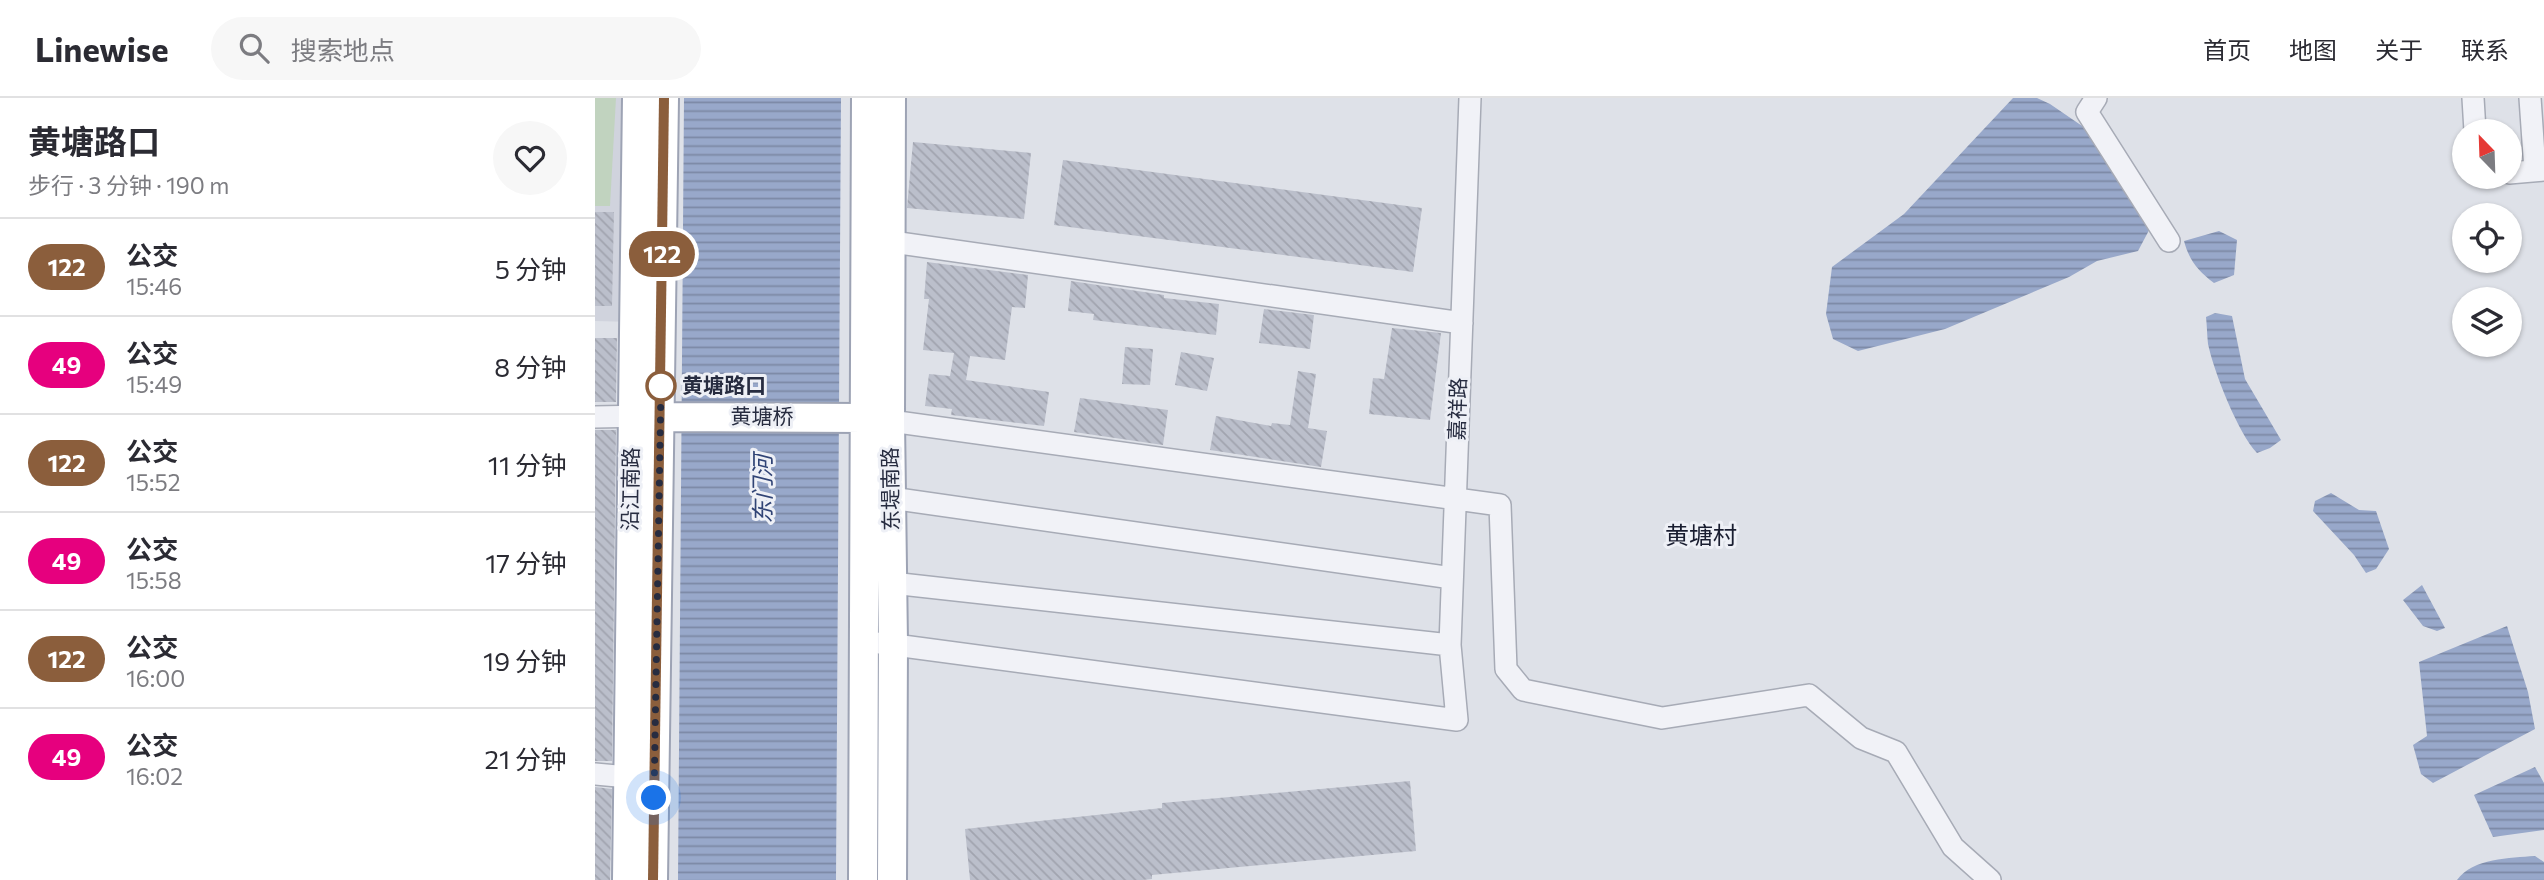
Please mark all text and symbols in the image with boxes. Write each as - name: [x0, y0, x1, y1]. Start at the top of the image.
- search box: [211, 17, 701, 80]
- text: Linewise: [35, 28, 169, 69]
- icon: search: [235, 29, 273, 67]
- text: 搜索地点: [291, 34, 395, 65]
- text: 首页: [2203, 35, 2251, 64]
- text: 地图: [2289, 35, 2337, 64]
- text: 关于: [2375, 35, 2423, 64]
- text: 联系: [2461, 35, 2509, 64]
- north arrow: [2452, 119, 2522, 189]
- map controls: [2452, 119, 2522, 357]
- text: 黄塘路口: [28, 120, 160, 161]
- button: heart: [493, 121, 567, 195]
- text: 步行 · 3 分钟 · 190 m: [28, 171, 229, 199]
- button: locate: [2452, 203, 2522, 273]
- line badge: 122: [622, 231, 702, 277]
- text: 公交: [126, 239, 178, 270]
- text: 122: [643, 239, 681, 268]
- text: 122: [47, 252, 86, 281]
- text: 5 分钟: [495, 253, 567, 284]
- text: 15:46: [126, 272, 182, 300]
- button: layers: [2452, 287, 2522, 357]
- text: 公交: [126, 337, 178, 368]
- text: 49: [52, 350, 81, 379]
- text: 8 分钟: [494, 351, 567, 382]
- text: 15:49: [126, 370, 182, 398]
- marker: 黄塘路口: [646, 371, 676, 401]
- place label: 黄塘路口: [682, 372, 766, 397]
- street label: 嘉祥路: [1443, 377, 1470, 441]
- street label: 黄塘桥: [731, 403, 794, 428]
- text: 公交: [126, 435, 178, 466]
- street label: 沿江南路: [616, 447, 643, 531]
- street label: 东堤南路: [876, 447, 903, 531]
- text: 122: [47, 448, 86, 477]
- text: 11 分钟: [488, 449, 567, 480]
- water label: 东门河: [748, 451, 776, 524]
- text: 15:52: [126, 468, 180, 496]
- district label: 黄塘村: [1665, 520, 1737, 549]
- text: 公交: [126, 533, 178, 564]
- text: 49: [52, 546, 81, 575]
- text: 17 分钟: [485, 547, 567, 578]
- text: 15:58: [126, 566, 182, 594]
- text: 公交: [126, 631, 178, 662]
- text: 122: [47, 644, 86, 673]
- text: 19 分钟: [483, 645, 567, 676]
- text: 16:00: [126, 664, 185, 692]
- text: 公交: [126, 729, 178, 760]
- text: 49: [52, 742, 81, 771]
- text: 21 分钟: [484, 743, 567, 774]
- text: 16:02: [126, 762, 183, 790]
- your location: [636, 780, 671, 815]

